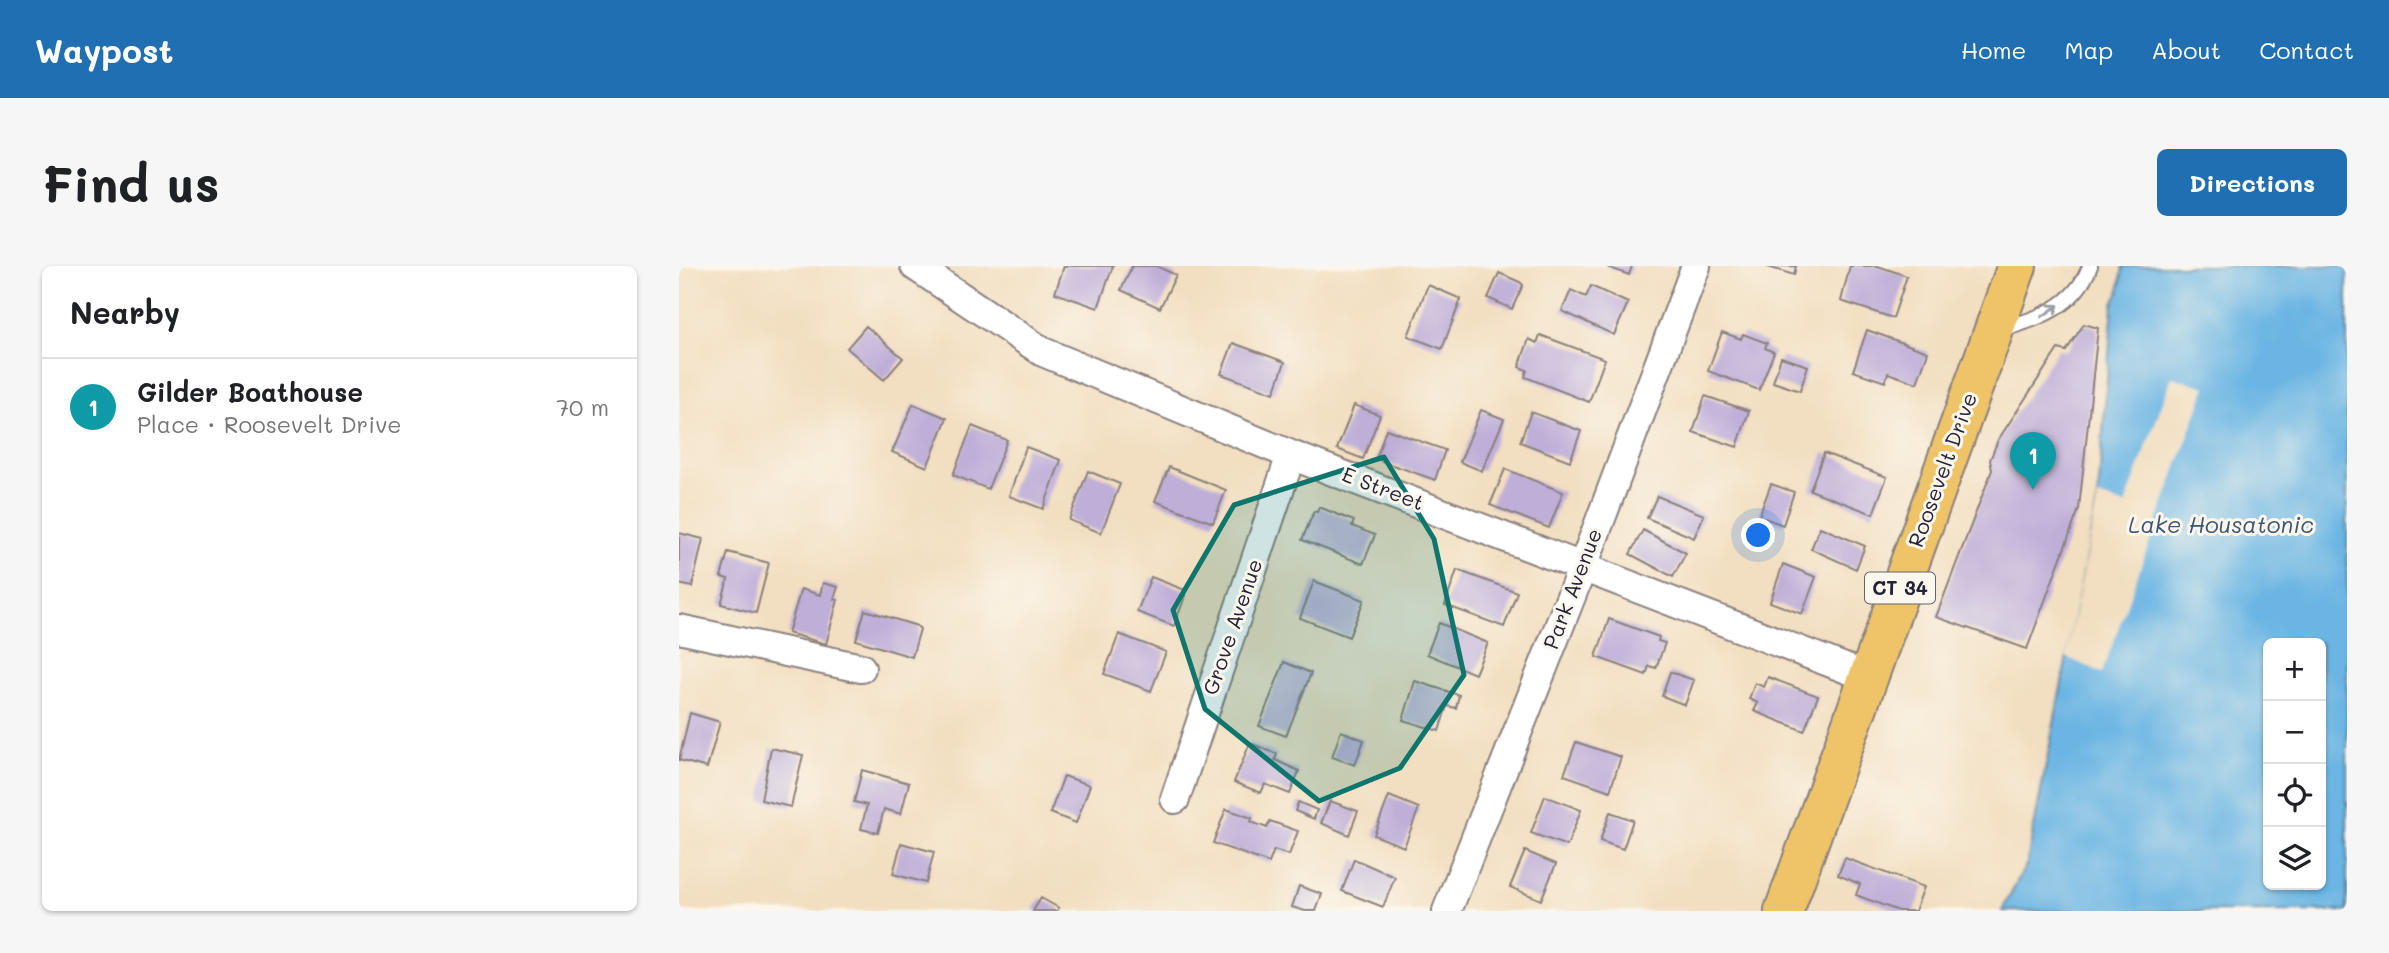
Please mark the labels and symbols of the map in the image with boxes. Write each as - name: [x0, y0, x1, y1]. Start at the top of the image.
- one-way arrow: [2040, 304, 2059, 318]
- street label: Roosevelt Drive: [1901, 389, 1982, 550]
- pin: 1: [2010, 432, 2056, 490]
- street label: E Street: [1339, 460, 1428, 516]
- water label: Lake Housatonic: [2128, 509, 2314, 539]
- your location: [1741, 518, 1775, 552]
- street label: Park Avenue: [1536, 524, 1607, 653]
- street label: Grove Avenue: [1196, 555, 1267, 698]
- road number: CT 34: [1865, 572, 1935, 604]

